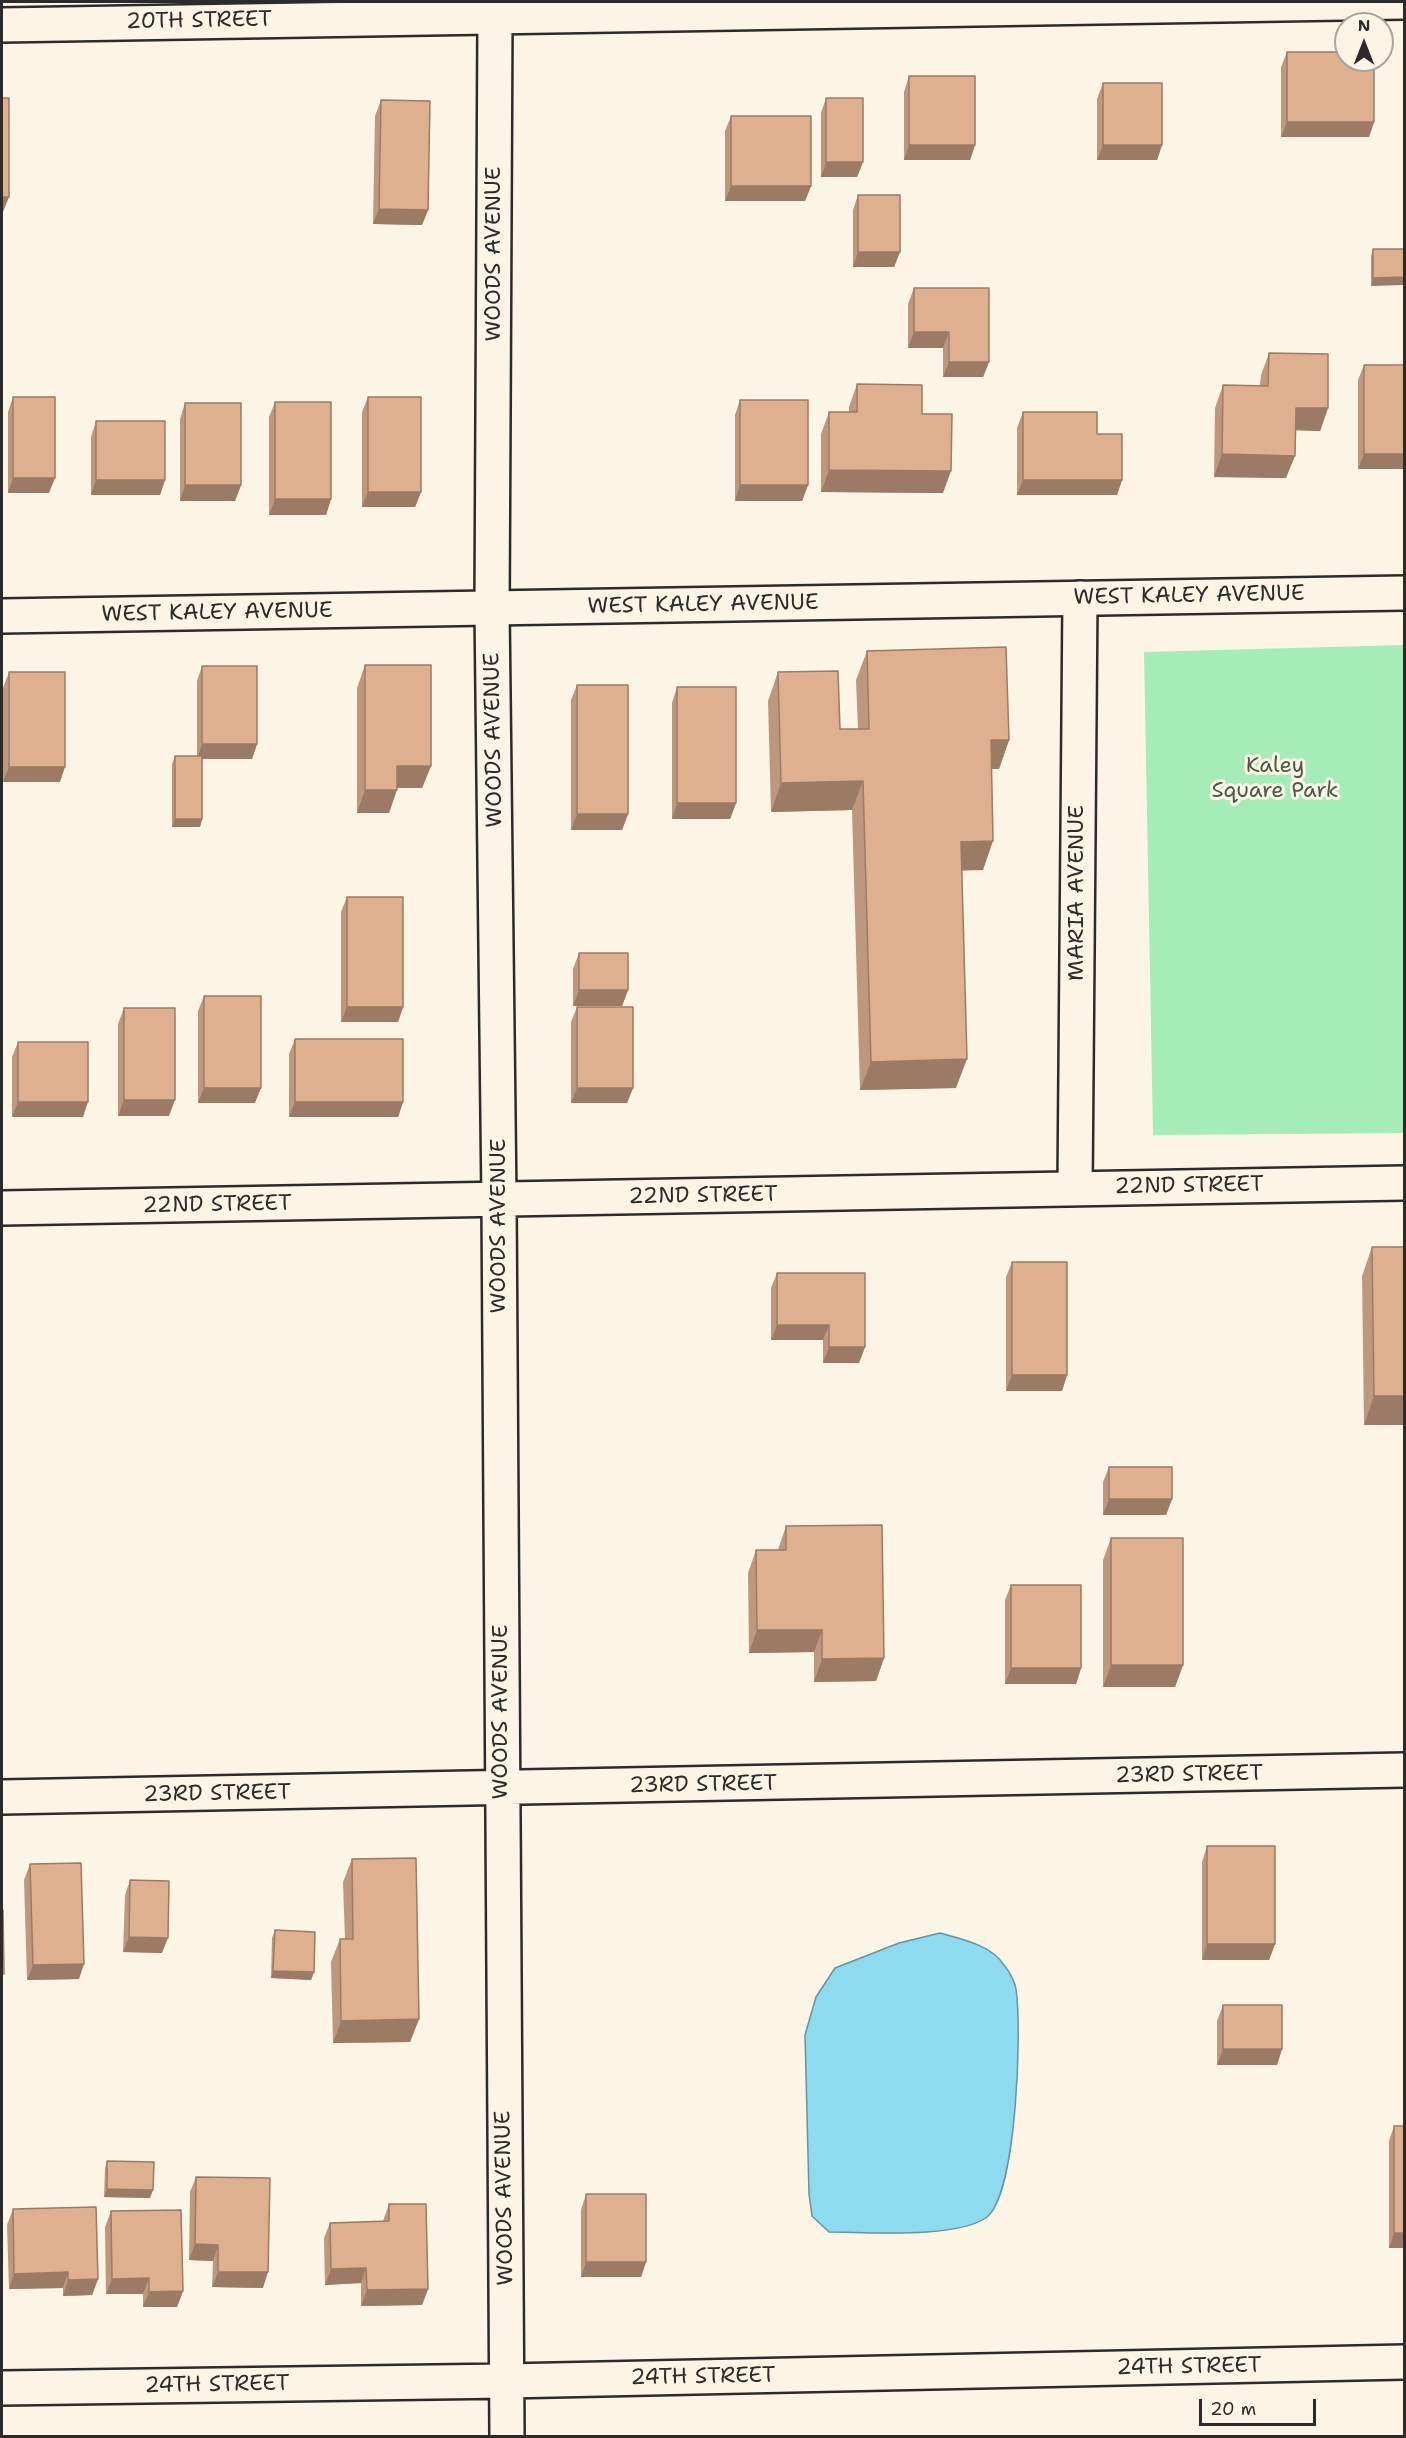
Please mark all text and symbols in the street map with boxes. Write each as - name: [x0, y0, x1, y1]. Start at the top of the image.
- street label: 20TH STREET: [126, 7, 272, 35]
- north arrow: [1334, 12, 1394, 72]
- text: N: [1358, 15, 1370, 36]
- street label: WOODS AVENUE: [481, 166, 507, 342]
- street label: WEST KALEY AVENUE: [1073, 581, 1305, 611]
- street label: WEST KALEY AVENUE: [587, 590, 819, 620]
- street label: WEST KALEY AVENUE: [101, 598, 333, 628]
- street label: WOODS AVENUE: [479, 652, 509, 828]
- park label: Kaley Square Park: [1212, 753, 1338, 804]
- street label: MARIA AVENUE: [1064, 805, 1090, 981]
- street label: WOODS AVENUE: [486, 1138, 512, 1314]
- street label: 22ND STREET: [1114, 1171, 1264, 1201]
- street label: 22ND STREET: [628, 1181, 778, 1211]
- street label: 22ND STREET: [142, 1190, 292, 1220]
- street label: WOODS AVENUE: [488, 1624, 514, 1800]
- street label: 23RD STREET: [1115, 1761, 1263, 1789]
- street label: 23RD STREET: [629, 1771, 777, 1799]
- street label: 23RD STREET: [143, 1780, 291, 1808]
- street label: WOODS AVENUE: [490, 2110, 520, 2286]
- street label: 24TH STREET: [1116, 2353, 1262, 2381]
- street label: 24TH STREET: [630, 2363, 776, 2391]
- street label: 24TH STREET: [144, 2371, 290, 2399]
- scale bar: [1202, 2387, 1319, 2425]
- text: 20 m: [1210, 2397, 1256, 2421]

